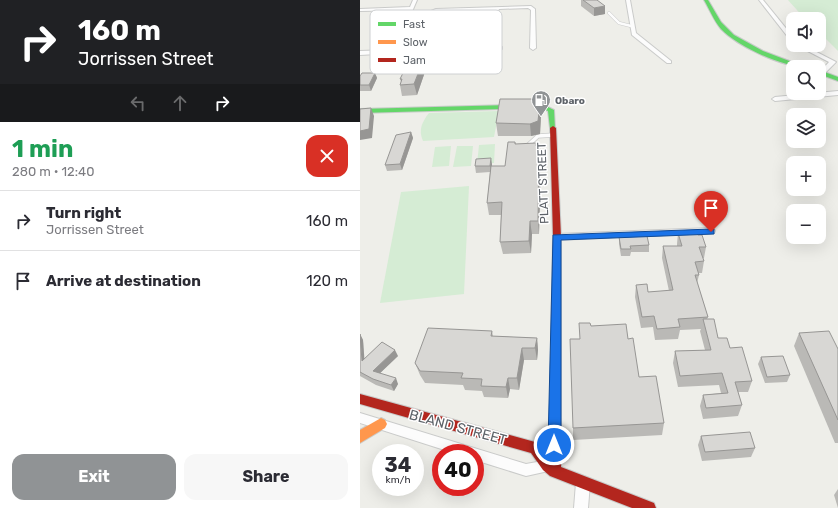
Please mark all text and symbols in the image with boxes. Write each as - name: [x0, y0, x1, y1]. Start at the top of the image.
- legend: [370, 10, 502, 74]
- map controls: [786, 12, 826, 244]
- button: sound: [786, 12, 826, 52]
- text: 160 m: [78, 14, 161, 47]
- icon: right: [12, 16, 64, 68]
- text: Fast: [403, 18, 426, 31]
- text: Slow: [403, 36, 428, 49]
- text: Jorrissen Street: [78, 48, 214, 70]
- text: Jam: [403, 54, 426, 67]
- button: search: [786, 60, 826, 100]
- fuel station icon: Obaro: [530, 89, 552, 117]
- icon: left: [127, 92, 149, 114]
- icon: ahead: [169, 92, 191, 114]
- icon: right: [211, 92, 233, 114]
- place label: Obaro: [555, 95, 585, 107]
- button: layers: [786, 108, 826, 148]
- text: 1 min: [12, 135, 73, 163]
- button: close: [306, 135, 348, 177]
- street label: PLATT STREET: [535, 142, 551, 224]
- button: +: [786, 156, 826, 196]
- text: 280 m · 12:40: [12, 164, 94, 179]
- pin: [694, 191, 728, 232]
- icon: arrive: [700, 197, 722, 219]
- text: Turn right: [46, 204, 121, 222]
- button: −: [786, 204, 826, 244]
- icon: right: [12, 210, 34, 232]
- text: 160 m: [306, 212, 348, 230]
- text: Jorrissen Street: [46, 222, 144, 237]
- icon: arrive: [12, 270, 34, 292]
- text: Arrive at destination: [46, 272, 201, 290]
- text: 120 m: [306, 272, 348, 290]
- street label: BLAND STREET: [407, 406, 509, 449]
- position arrow: [533, 424, 575, 466]
- speed limit sign: 40: [432, 444, 484, 496]
- text: 34: [385, 453, 411, 477]
- button: Exit: [12, 454, 176, 500]
- button: Share: [184, 454, 348, 500]
- text: km/h: [386, 474, 410, 486]

